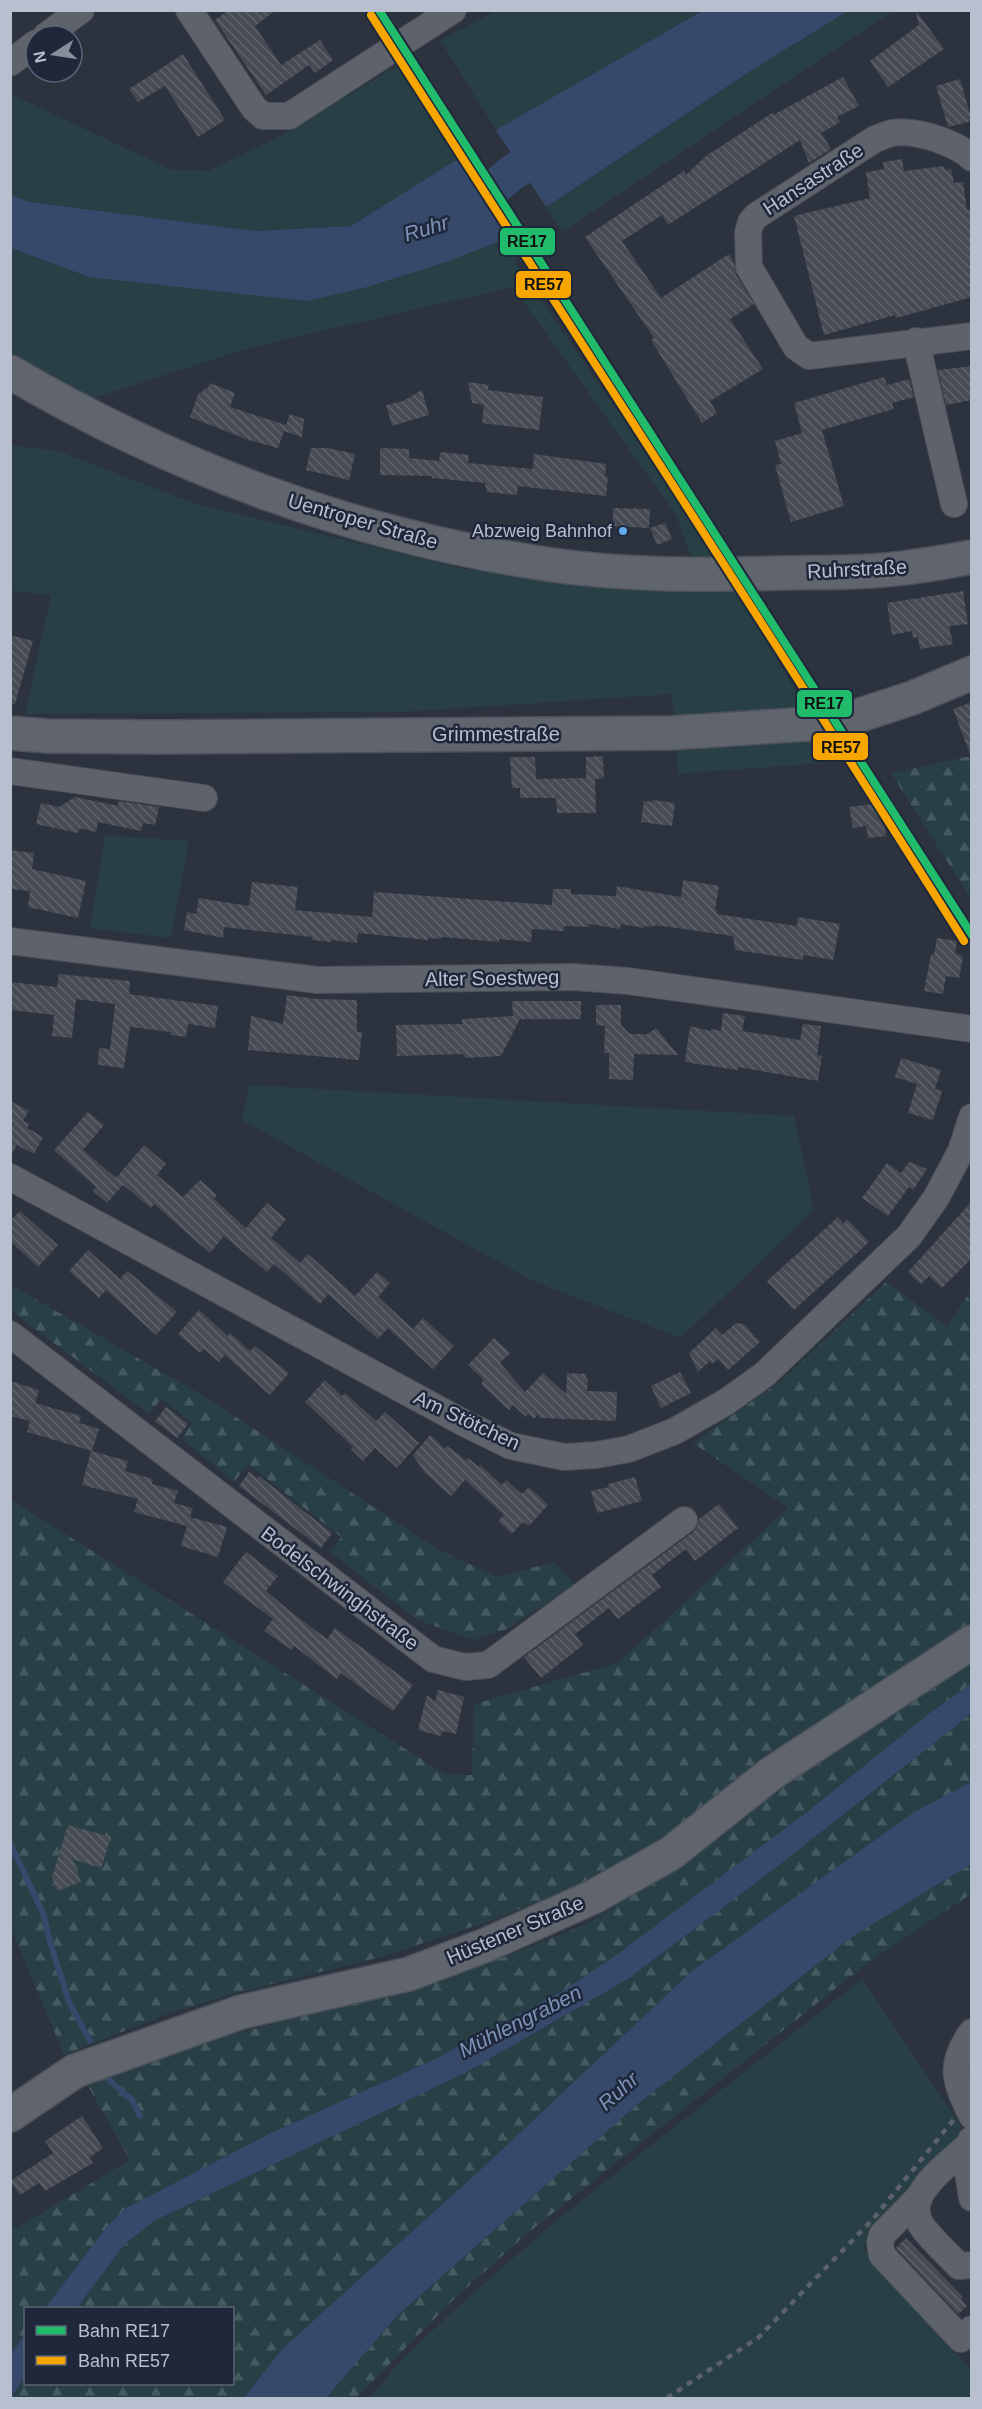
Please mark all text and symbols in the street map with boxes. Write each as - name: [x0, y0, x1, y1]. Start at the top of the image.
- north arrow: [24, 24, 84, 84]
- text: N: [30, 50, 49, 64]
- street label: Hansastraße: [759, 139, 867, 219]
- water label: Ruhr: [401, 210, 452, 246]
- line badge: RE17: [499, 227, 556, 256]
- text: RE17: [507, 233, 547, 250]
- line badge: RE57: [515, 270, 572, 299]
- text: RE57: [524, 276, 564, 293]
- street label: Uentroper Straße: [286, 489, 440, 553]
- place label: Abzweig Bahnhof: [472, 521, 613, 541]
- marker: Abzweig Bahnhof: [617, 525, 629, 537]
- street label: Ruhrstraße: [806, 555, 908, 583]
- line badge: RE17: [796, 689, 853, 718]
- text: RE17: [804, 695, 844, 712]
- street label: Grimmestraße: [432, 723, 560, 745]
- line badge: RE57: [812, 732, 869, 761]
- text: RE57: [821, 739, 861, 756]
- street label: Alter Soestweg: [425, 966, 559, 990]
- street label: Am Stötchen: [410, 1386, 524, 1454]
- street label: Bodelschwinghstraße: [257, 1522, 423, 1654]
- street label: Hüstener Straße: [443, 1891, 587, 1969]
- water label: Mühlengraben: [455, 1980, 585, 2062]
- water label: Ruhr: [593, 2067, 643, 2115]
- legend: [24, 2307, 234, 2385]
- text: Bahn RE17: [78, 2321, 170, 2341]
- text: Bahn RE57: [78, 2351, 170, 2371]

